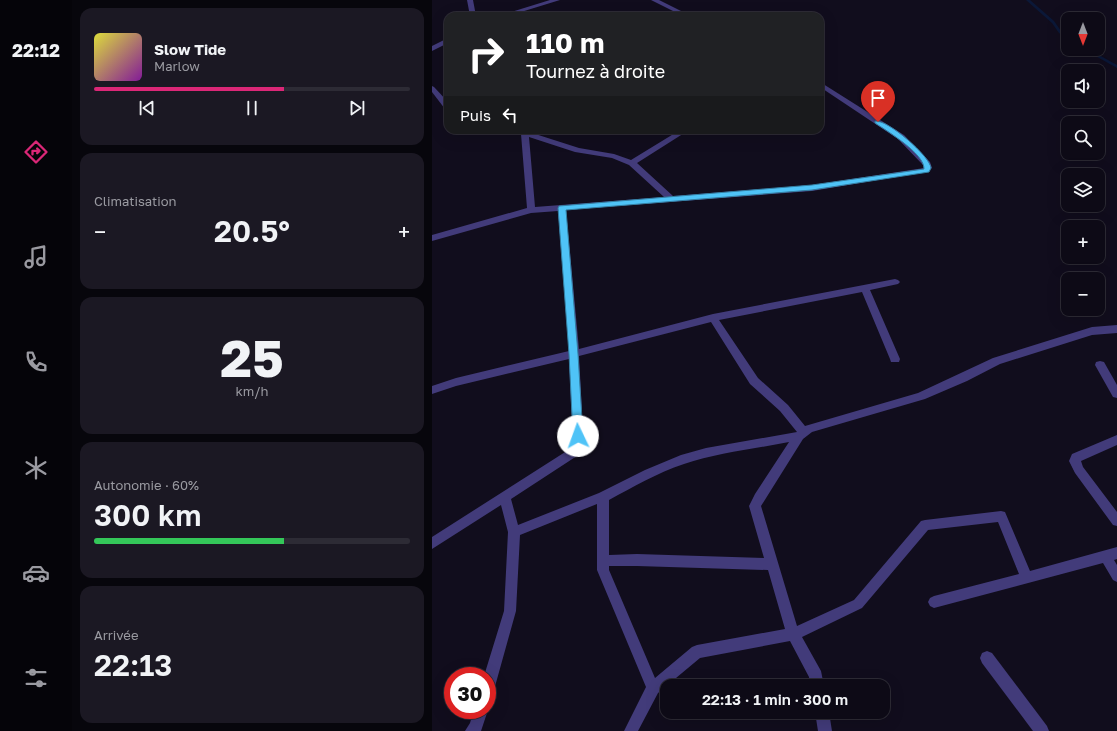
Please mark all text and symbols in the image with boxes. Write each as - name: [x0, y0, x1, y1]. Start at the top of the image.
- north arrow: [1061, 12, 1105, 56]
- map controls: [1061, 12, 1105, 316]
- text: 110 m: [526, 26, 605, 59]
- icon: right: [460, 28, 512, 80]
- text: 22:12: [12, 39, 60, 61]
- text: Slow Tide: [154, 40, 226, 58]
- text: Marlow: [154, 58, 200, 74]
- text: Tournez à droite: [526, 60, 665, 82]
- button: sound: [1061, 64, 1105, 108]
- pin: [861, 81, 895, 122]
- icon: arrive: [867, 87, 889, 109]
- icon: previous: [136, 97, 158, 119]
- icon: pause: [241, 97, 263, 119]
- icon: next: [346, 97, 368, 119]
- icon: left: [499, 104, 521, 126]
- text: Puis: [460, 106, 491, 124]
- button: search: [1061, 116, 1105, 160]
- icon: directions: [22, 138, 50, 166]
- button: layers: [1061, 168, 1105, 212]
- text: Climatisation: [94, 193, 176, 209]
- text: 20.5°: [214, 213, 290, 249]
- text: −: [94, 218, 106, 245]
- text: +: [398, 218, 410, 245]
- button: +: [1061, 220, 1105, 264]
- icon: music: [22, 243, 50, 271]
- button: −: [1061, 272, 1105, 316]
- text: 25: [220, 326, 284, 388]
- icon: phone: [22, 348, 50, 376]
- text: km/h: [235, 383, 269, 399]
- position arrow: [557, 415, 599, 457]
- icon: climate: [22, 454, 50, 482]
- text: Autonomie · 60%: [94, 477, 199, 493]
- text: 300 km: [94, 497, 201, 533]
- icon: car: [22, 559, 50, 587]
- text: Arrivée: [94, 627, 138, 643]
- text: 22:13: [94, 647, 172, 683]
- icon: filters: [22, 664, 50, 692]
- speed limit sign: 30: [444, 667, 496, 719]
- text: 22:13 · 1 min · 300 m: [702, 690, 848, 708]

